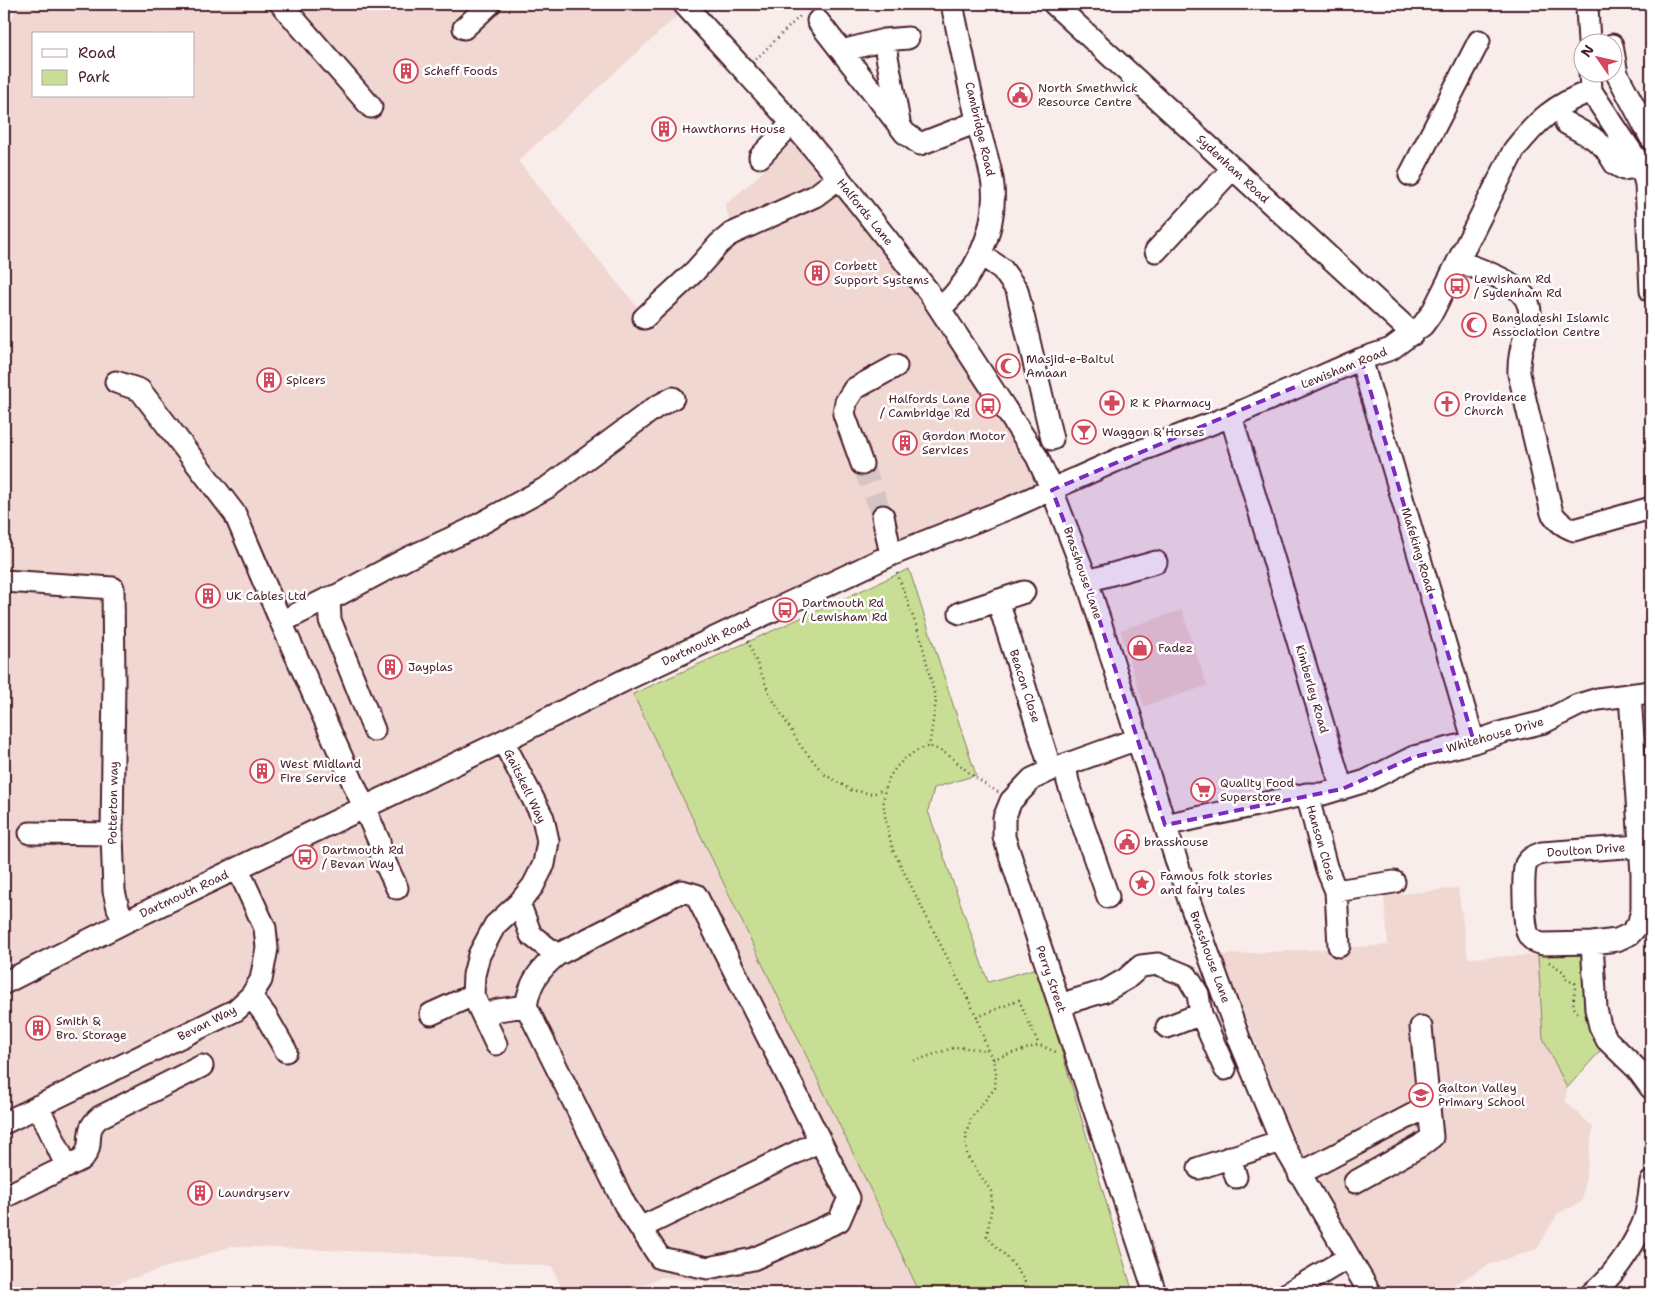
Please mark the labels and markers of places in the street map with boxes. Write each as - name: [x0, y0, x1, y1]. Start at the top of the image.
- building icon: Scheff Foods: [393, 58, 419, 84]
- place label: Scheff Foods: [424, 63, 498, 79]
- place label: North Smethwick Resource Centre: [1038, 80, 1138, 110]
- public building icon: North Smethwick Resource Centre: [1007, 82, 1033, 108]
- building icon: Hawthorns House: [651, 116, 677, 142]
- place label: Hawthorns House: [682, 121, 786, 137]
- place label: Corbett Support Systems: [834, 258, 929, 288]
- building icon: Corbett Support Systems: [804, 260, 830, 286]
- place label: Lewisham Rd / Sydenham Rd: [1474, 271, 1562, 301]
- bus stop icon: Lewisham Rd / Sydenham Rd: [1444, 273, 1470, 299]
- place label: Bangladeshi Islamic Association Centre: [1492, 310, 1609, 340]
- mosque icon: Bangladeshi Islamic Association Centre: [1461, 312, 1487, 338]
- place label: Masjid-e-Baitul Amaan: [1026, 351, 1115, 381]
- mosque icon: Masjid-e-Baitul Amaan: [995, 353, 1021, 379]
- building icon: Spicers: [256, 367, 282, 393]
- place label: Spicers: [286, 372, 326, 388]
- place label: Providence Church: [1464, 389, 1527, 419]
- pharmacy icon: R K Pharmacy: [1099, 390, 1125, 416]
- place label: Halfords Lane / Cambridge Rd: [880, 391, 970, 421]
- church icon: Providence Church: [1434, 391, 1460, 417]
- bus stop icon: Halfords Lane / Cambridge Rd: [975, 393, 1001, 419]
- place label: R K Pharmacy: [1130, 395, 1211, 411]
- bar icon: Waggon & Horses: [1071, 419, 1097, 445]
- place label: Waggon & Horses: [1102, 424, 1205, 440]
- place label: Gordon Motor Services: [922, 428, 1006, 458]
- building icon: Gordon Motor Services: [892, 430, 918, 456]
- building icon: UK Cables Ltd: [195, 583, 221, 609]
- place label: UK Cables Ltd: [226, 588, 307, 604]
- place label: Dartmouth Rd / Lewisham Rd: [802, 595, 888, 625]
- bus stop icon: Dartmouth Rd / Lewisham Rd: [772, 597, 798, 623]
- shop icon: Fadez: [1127, 635, 1153, 661]
- place label: Fadez: [1158, 640, 1193, 656]
- building icon: Jayplas: [377, 654, 403, 680]
- place label: Jayplas: [408, 659, 453, 675]
- place label: West Midland Fire Service: [280, 756, 361, 786]
- building icon: West Midland Fire Service: [249, 758, 275, 784]
- place label: Quality Food Superstore: [1220, 775, 1295, 805]
- supermarket icon: Quality Food Superstore: [1190, 777, 1216, 803]
- public building icon: brasshouse: [1114, 829, 1140, 855]
- place label: brasshouse: [1144, 834, 1209, 850]
- place label: Dartmouth Rd / Bevan Way: [322, 842, 404, 872]
- bus stop icon: Dartmouth Rd / Bevan Way: [292, 844, 318, 870]
- place label: Famous folk stories and fairy tales: [1160, 868, 1273, 898]
- place icon: Famous folk stories and fairy tales: [1129, 870, 1155, 896]
- place label: Smith & Bro. Storage: [56, 1013, 127, 1043]
- building icon: Smith & Bro. Storage: [25, 1015, 51, 1041]
- place label: Galton Valley Primary School: [1438, 1080, 1525, 1110]
- school or university icon: Galton Valley Primary School: [1408, 1082, 1434, 1108]
- building icon: Laundryserv: [187, 1180, 213, 1206]
- place label: Laundryserv: [218, 1185, 290, 1201]

